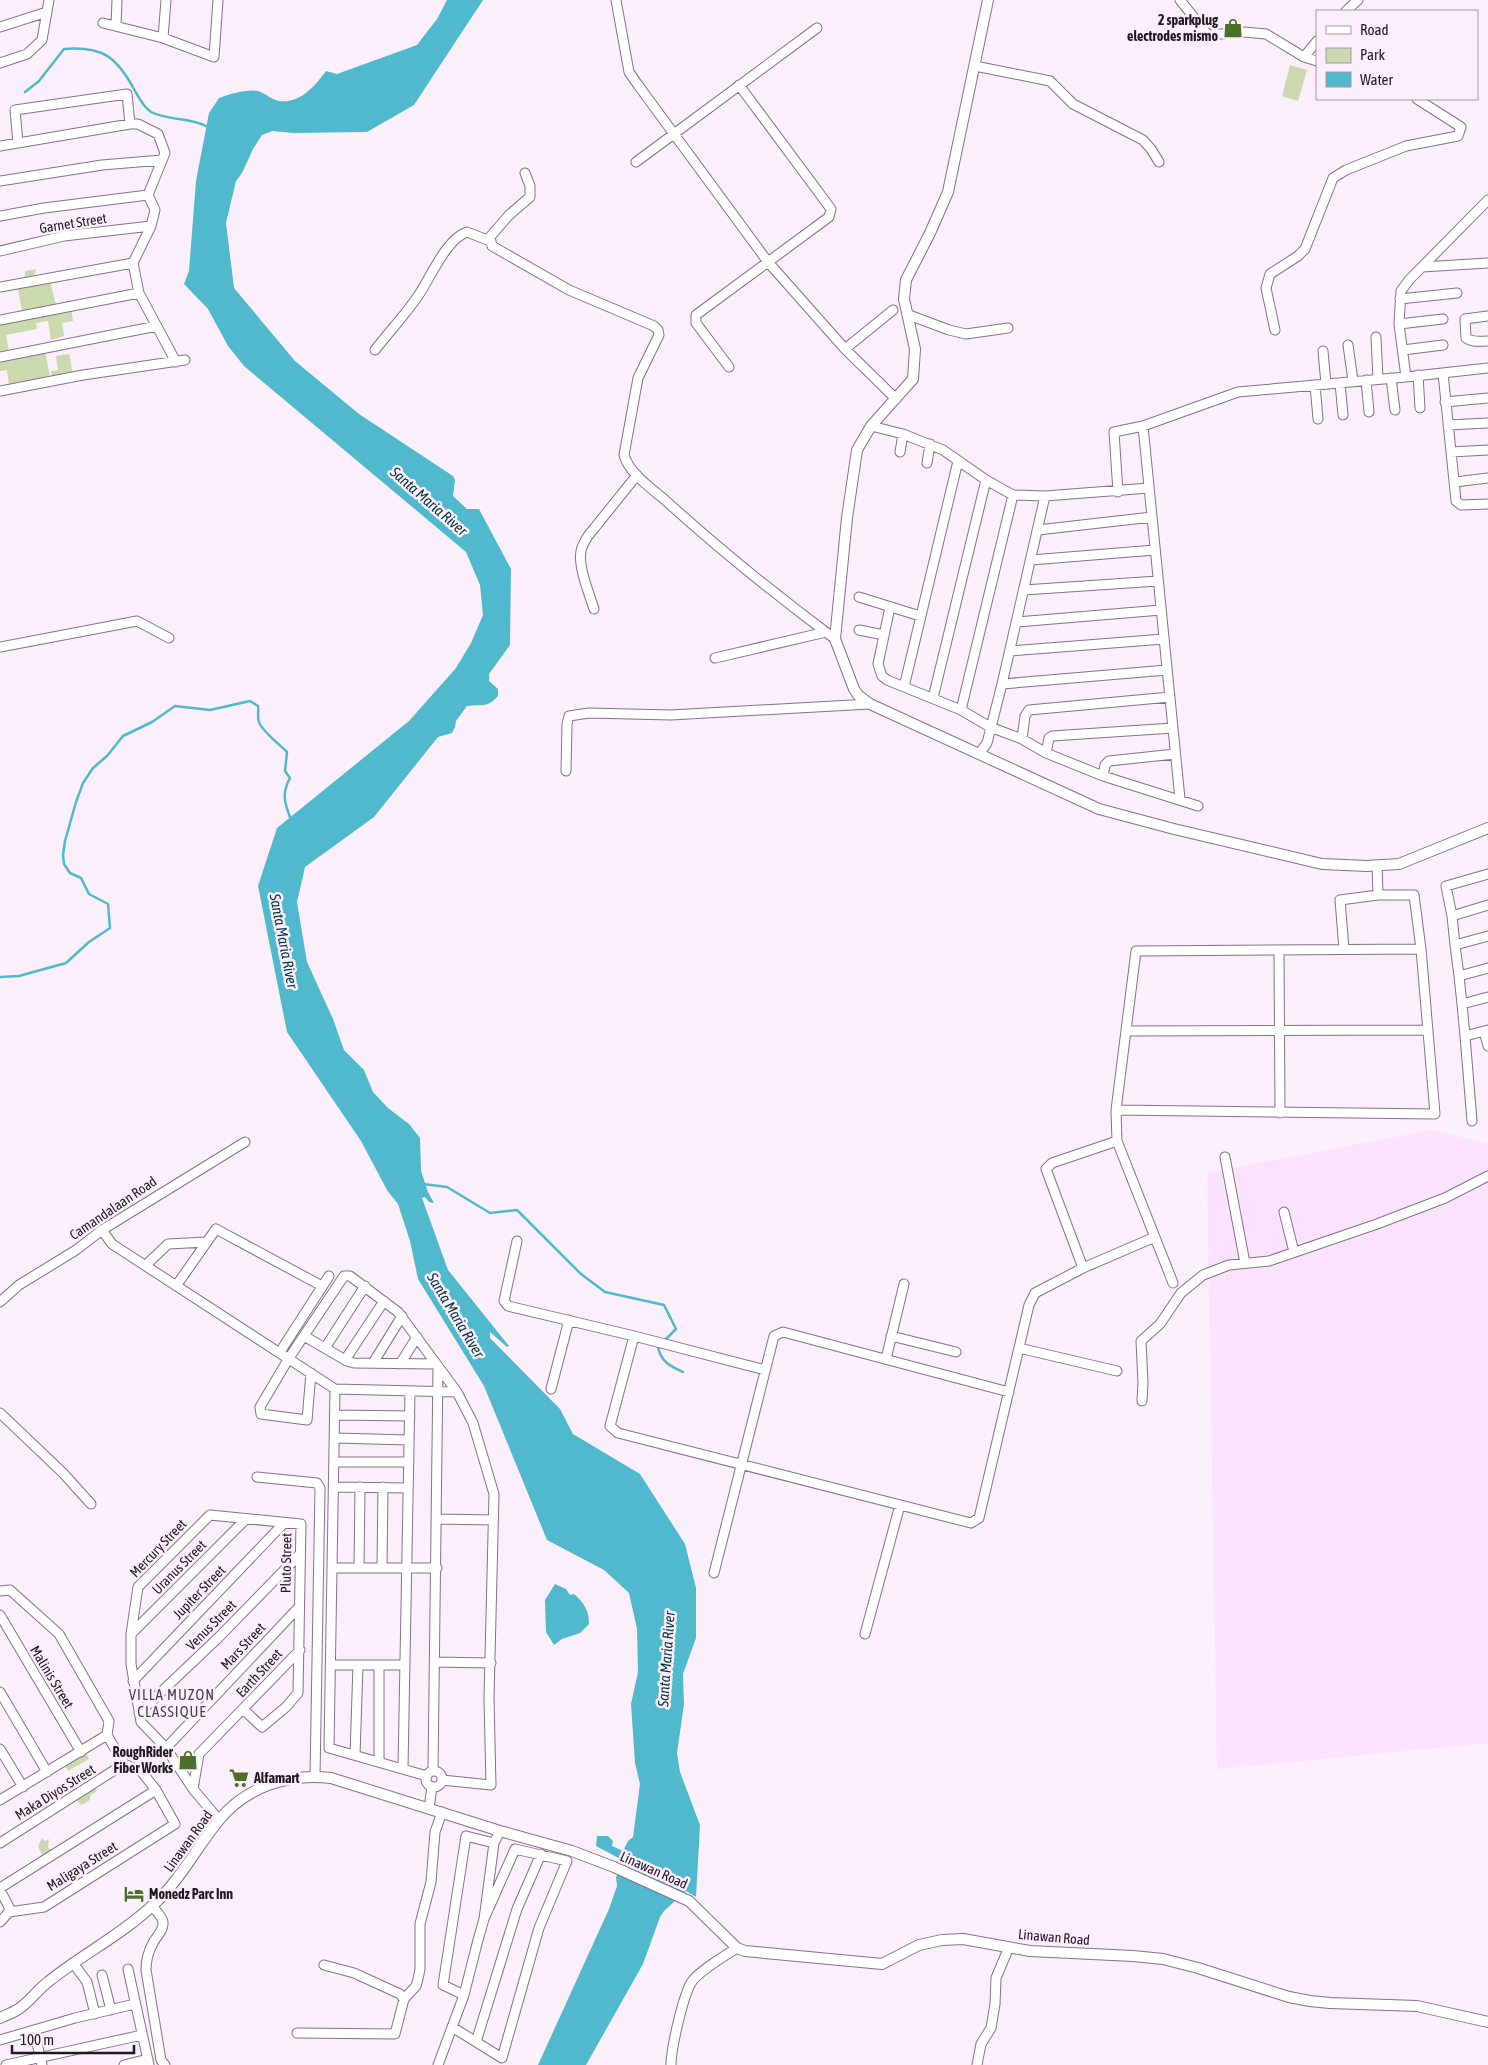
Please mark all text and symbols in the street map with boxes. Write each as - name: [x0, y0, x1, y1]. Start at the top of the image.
- legend: [1316, 10, 1478, 100]
- place label: 2 sparkplug electrodes mismo: [1127, 12, 1219, 44]
- shop icon: 2 sparkplug electrodes mismo: [1222, 17, 1244, 39]
- text: Road: [1360, 21, 1389, 38]
- text: Park: [1360, 46, 1385, 63]
- text: Water: [1360, 71, 1393, 88]
- street label: Garnet Street: [38, 210, 108, 236]
- water label: Santa Maria River: [386, 462, 471, 539]
- water label: Santa Maria River: [266, 891, 302, 990]
- street label: Camandalaan Road: [66, 1173, 160, 1243]
- water label: Santa Maria River: [424, 1269, 488, 1361]
- street label: Mercury Street: [126, 1516, 190, 1580]
- street label: Pluto Street: [277, 1533, 295, 1593]
- street label: Uranus Street: [149, 1537, 209, 1597]
- street label: Jupiter Street: [170, 1562, 228, 1622]
- street label: Venus Street: [183, 1597, 239, 1653]
- water label: Santa Maria River: [654, 1610, 678, 1708]
- street label: Mars Street: [218, 1619, 268, 1673]
- street label: Malinis Street: [27, 1643, 77, 1711]
- street label: Earth Street: [233, 1646, 285, 1700]
- district label: VILLA MUZON CLASSIQUE: [129, 1686, 215, 1720]
- place label: RoughRider Fiber Works: [113, 1744, 174, 1776]
- shop icon: RoughRider Fiber Works: [177, 1749, 199, 1771]
- street label: Maka Diyos Street: [12, 1761, 98, 1823]
- supermarket icon: Alfamart: [228, 1767, 250, 1789]
- place label: Alfamart: [253, 1770, 300, 1786]
- street label: Linawan Road: [160, 1807, 216, 1875]
- street label: Maligaya Street: [44, 1838, 120, 1894]
- street label: Linawan Road: [618, 1848, 690, 1892]
- hotel icon: Monedz Parc Inn: [123, 1883, 145, 1905]
- place label: Monedz Parc Inn: [149, 1886, 233, 1902]
- street label: Linawan Road: [1017, 1926, 1091, 1948]
- scale bar: [12, 2022, 135, 2054]
- text: 100 m: [20, 2031, 54, 2048]

